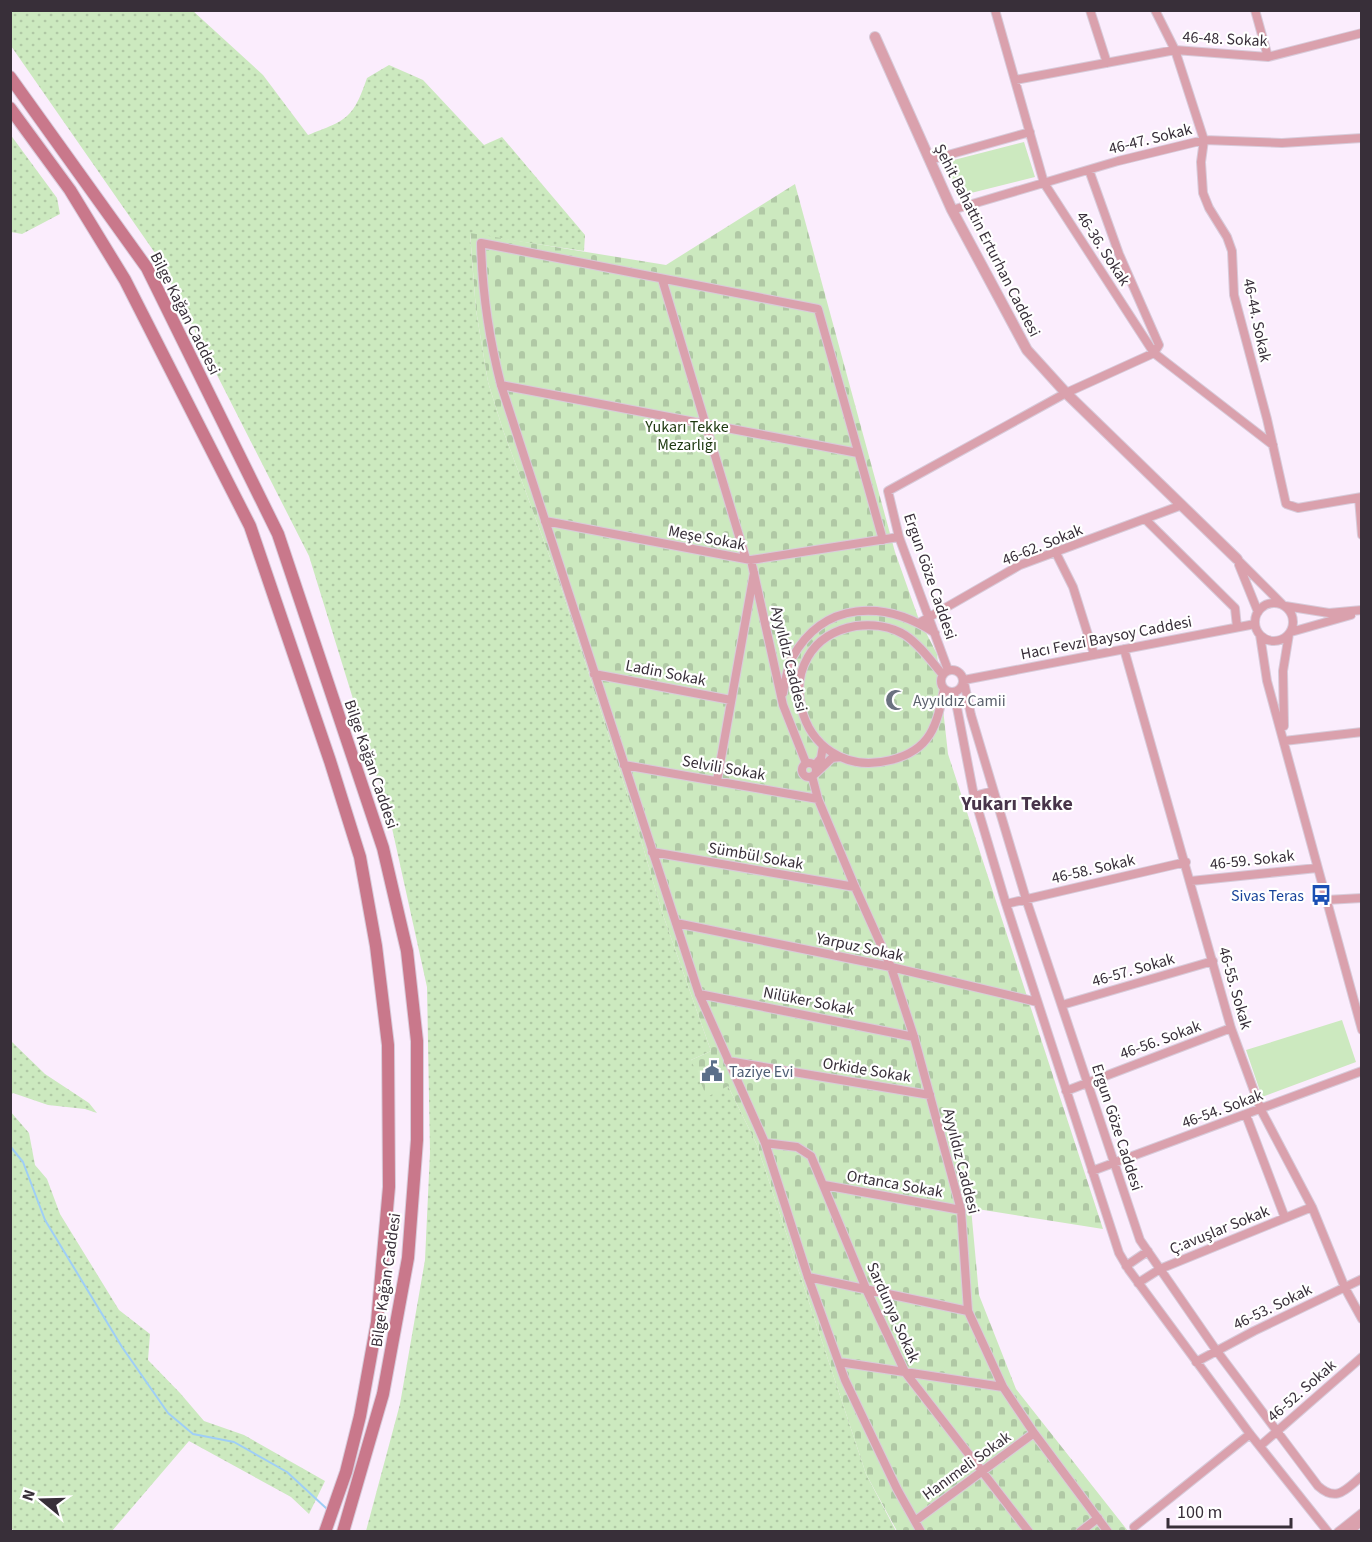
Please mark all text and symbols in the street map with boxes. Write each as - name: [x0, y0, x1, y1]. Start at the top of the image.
- street label: 46-48. Sokak: [1182, 26, 1268, 52]
- street label: 46-47. Sokak: [1106, 118, 1194, 160]
- street label: Şehit Bahattin Erturhan Caddesi: [929, 140, 1045, 341]
- street label: 46-36. Sokak: [1071, 207, 1136, 290]
- street label: Bilge Kağan Caddesi: [145, 248, 226, 379]
- street label: 46-44. Sokak: [1237, 276, 1277, 364]
- park label: Yukarı Tekke Mezarlığı: [644, 416, 729, 456]
- street label: Ergun Göze Caddesi: [898, 510, 962, 642]
- street label: 46-62. Sokak: [999, 519, 1086, 571]
- street label: Meşe Sokak: [666, 520, 747, 556]
- street label: Ayyıldız Caddesi: [765, 604, 813, 714]
- street label: Hacı Fevzi Baysoy Caddesi: [1019, 611, 1194, 665]
- street label: Ladin Sokak: [624, 654, 708, 692]
- mosque icon: Ayyıldız Camii: [884, 688, 908, 712]
- place label: Ayyıldız Camii: [913, 690, 1006, 712]
- street label: Bilge Kağan Caddesi: [339, 697, 403, 832]
- street label: Selvili Sokak: [680, 750, 767, 786]
- district label: Yukarı Tekke: [960, 790, 1073, 818]
- street label: Sümbül Sokak: [706, 837, 805, 875]
- street label: 46-59. Sokak: [1209, 845, 1296, 875]
- street label: 46-58. Sokak: [1049, 849, 1137, 889]
- bus stop icon: Sivas Teras: [1309, 883, 1333, 907]
- place label: Sivas Teras: [1231, 885, 1304, 907]
- street label: Yarpuz Sokak: [813, 927, 906, 967]
- street label: 46-55. Sokak: [1213, 944, 1257, 1032]
- street label: 46-57. Sokak: [1089, 948, 1177, 992]
- street label: Nilüker Sokak: [761, 981, 856, 1021]
- street label: 46-56. Sokak: [1117, 1015, 1204, 1065]
- street label: Orkide Sokak: [821, 1052, 913, 1088]
- public building icon: Taziye Evi: [700, 1059, 724, 1083]
- place label: Taziye Evi: [729, 1061, 793, 1083]
- street label: Ergun Göze Caddesi: [1086, 1061, 1148, 1194]
- street label: 46-54. Sokak: [1179, 1084, 1266, 1134]
- street label: Ayyıldız Caddesi: [937, 1106, 985, 1216]
- street label: Ortanca Sokak: [845, 1165, 945, 1203]
- street label: Ç:avuşlar Sokak: [1166, 1200, 1273, 1260]
- street label: Bilge Kağan Caddesi: [366, 1212, 406, 1349]
- street label: Sardunya Sokak: [861, 1259, 925, 1366]
- street label: 46-53. Sokak: [1229, 1278, 1315, 1335]
- street label: 46-52. Sokak: [1262, 1355, 1341, 1427]
- street label: Hanımeli Sokak: [918, 1426, 1015, 1505]
- north arrow: [12, 1470, 72, 1530]
- text: N: [17, 1487, 41, 1504]
- scale bar: [1168, 1491, 1291, 1529]
- text: 100 m: [1177, 1500, 1222, 1525]

